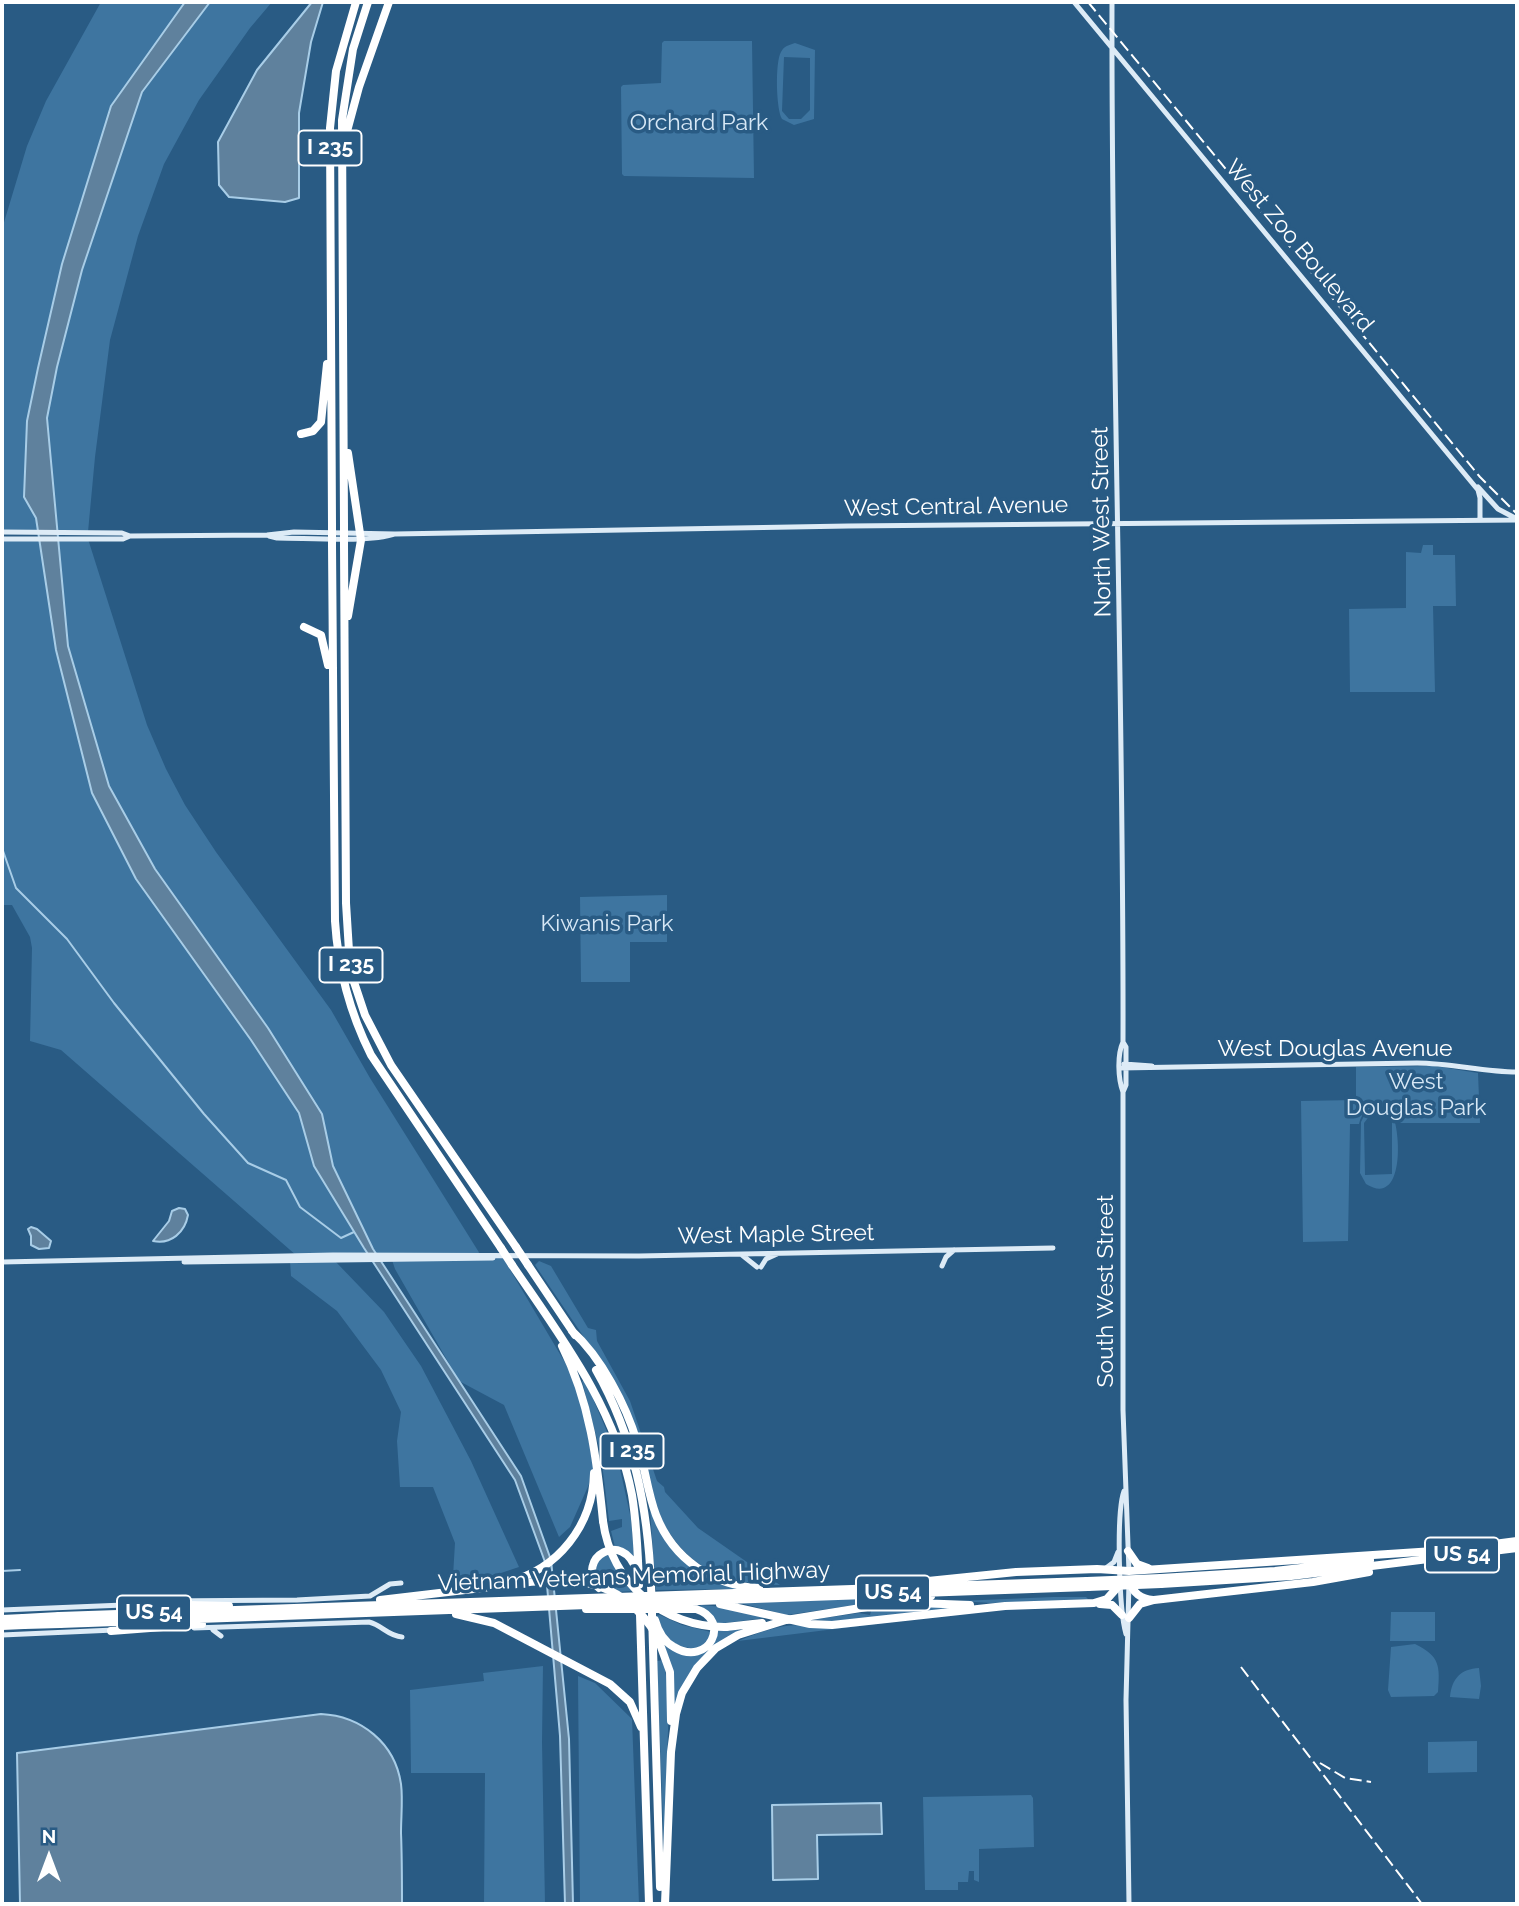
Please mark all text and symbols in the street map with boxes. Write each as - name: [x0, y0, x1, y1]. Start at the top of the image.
- park label: Orchard Park: [630, 109, 768, 137]
- road number: I 235: [298, 130, 362, 166]
- street label: West Zoo Boulevard: [1219, 154, 1379, 338]
- street label: North West Street: [1087, 426, 1117, 618]
- street label: West Central Avenue: [844, 491, 1068, 523]
- park label: Kiwanis Park: [540, 910, 674, 938]
- road number: I 235: [320, 948, 382, 982]
- street label: West Douglas Avenue: [1217, 1035, 1453, 1063]
- park label: West Douglas Park: [1346, 1068, 1486, 1122]
- street label: South West Street: [1092, 1195, 1120, 1387]
- street label: West Maple Street: [677, 1219, 875, 1251]
- road number: I 235: [600, 1434, 664, 1468]
- road number: US 54: [1425, 1538, 1499, 1572]
- street label: Vietnam Veterans Memorial Highway: [437, 1556, 831, 1598]
- road number: US 54: [856, 1576, 930, 1610]
- road number: US 54: [117, 1596, 191, 1630]
- north arrow: [14, 1822, 84, 1892]
- text: N: [42, 1825, 56, 1847]

